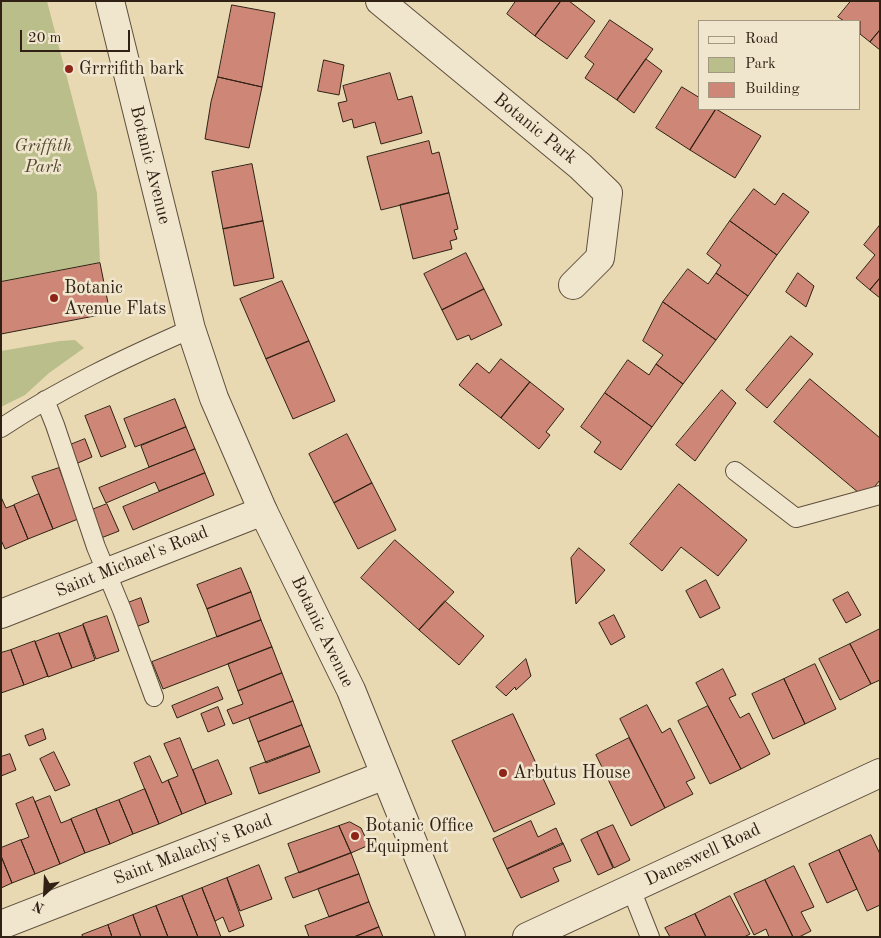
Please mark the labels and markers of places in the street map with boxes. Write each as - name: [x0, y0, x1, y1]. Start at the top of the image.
- place label: Grrrifith bark: [79, 58, 184, 80]
- marker: Grrrifith bark: [63, 63, 75, 75]
- place label: Botanic Avenue Flats: [64, 277, 166, 320]
- marker: Botanic Avenue Flats: [48, 292, 60, 304]
- place label: Arbutus House: [513, 762, 631, 784]
- marker: Arbutus House: [497, 767, 509, 779]
- place label: Botanic Office Equipment: [365, 815, 473, 858]
- marker: Botanic Office Equipment: [349, 830, 361, 842]

